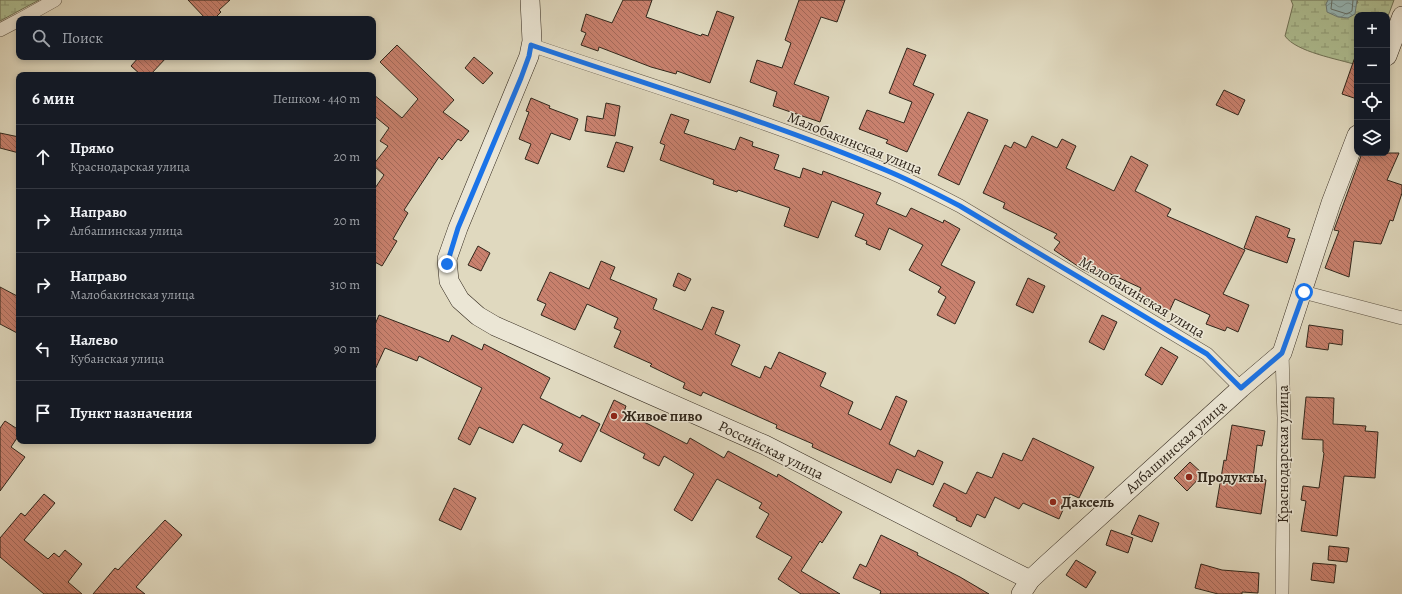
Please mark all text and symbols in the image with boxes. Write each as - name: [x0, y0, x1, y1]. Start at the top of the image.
- map controls: [1354, 12, 1390, 156]
- button: +: [1354, 12, 1390, 48]
- search box: [16, 16, 376, 60]
- icon: search: [30, 27, 52, 49]
- text: Поиск: [62, 28, 103, 48]
- button: −: [1354, 48, 1390, 84]
- button: locate: [1354, 84, 1390, 120]
- text: 6 мин: [32, 87, 74, 110]
- text: Пешком · 440 m: [273, 90, 360, 107]
- street label: Малобакинская улица: [784, 107, 926, 179]
- button: layers: [1354, 120, 1390, 156]
- text: Прямо: [70, 138, 114, 158]
- icon: ahead: [32, 146, 54, 168]
- text: 20 m: [334, 148, 360, 165]
- text: Краснодарская улица: [70, 158, 190, 175]
- text: Направо: [70, 202, 127, 222]
- icon: right: [32, 210, 54, 232]
- text: 20 m: [334, 212, 360, 229]
- text: Албашинская улица: [70, 222, 183, 239]
- street label: Малобакинская улица: [1075, 251, 1209, 343]
- route end: [438, 255, 456, 273]
- text: Направо: [70, 266, 127, 286]
- icon: right: [32, 274, 54, 296]
- text: 310 m: [330, 276, 360, 293]
- route start: [1295, 283, 1313, 301]
- text: Малобакинская улица: [70, 286, 195, 303]
- text: Налево: [70, 330, 118, 350]
- icon: left: [32, 338, 54, 360]
- text: 90 m: [334, 340, 360, 357]
- text: Кубанская улица: [70, 350, 164, 367]
- street label: Краснодарская улица: [1273, 385, 1293, 523]
- street label: Албашинская улица: [1120, 396, 1231, 499]
- icon: arrive: [32, 402, 54, 424]
- text: Пункт назначения: [70, 403, 192, 423]
- place label: Живое пиво: [622, 406, 703, 426]
- marker: Живое пиво: [609, 411, 619, 421]
- street label: Российская улица: [715, 416, 827, 484]
- place label: Продукты: [1197, 467, 1264, 487]
- marker: Продукты: [1184, 472, 1194, 482]
- place label: Даксель: [1061, 492, 1114, 512]
- marker: Даксель: [1048, 497, 1058, 507]

